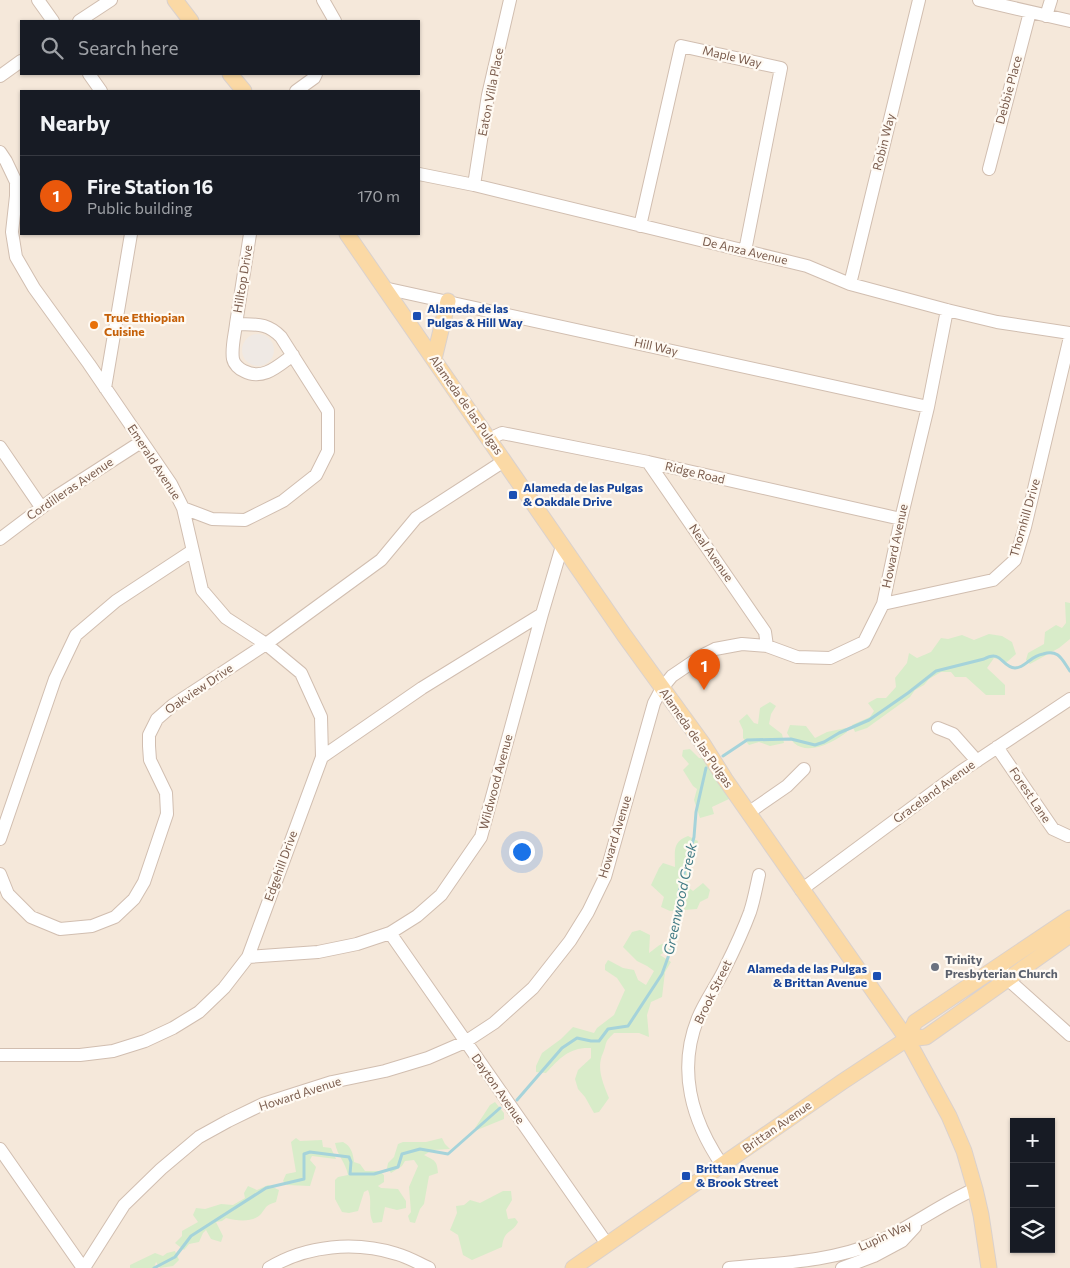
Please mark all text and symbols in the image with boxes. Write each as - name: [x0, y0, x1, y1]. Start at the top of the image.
- search box: [20, 20, 420, 75]
- icon: search: [38, 34, 66, 62]
- text: Search here: [78, 36, 178, 59]
- street label: Maple Way: [701, 42, 763, 70]
- street label: Eaton Villa Place: [475, 46, 505, 137]
- street label: Debbie Place: [992, 54, 1024, 125]
- text: Nearby: [40, 110, 110, 135]
- street label: Robin Way: [869, 112, 897, 172]
- text: Fire Station 16: [87, 175, 213, 198]
- text: 1: [52, 186, 60, 205]
- text: 170 m: [357, 186, 400, 205]
- text: Public building: [87, 198, 192, 217]
- street label: De Anza Avenue: [701, 233, 789, 267]
- street label: Hilltop Drive: [230, 244, 254, 314]
- place label: Alameda de las Pulgas & Hill Way: [427, 301, 523, 329]
- place label: True Ethiopian Cuisine: [104, 310, 185, 338]
- marker: Alameda de las Pulgas & Hill Way: [411, 310, 423, 322]
- marker: True Ethiopian Cuisine: [88, 319, 100, 331]
- street label: Hill Way: [633, 334, 679, 358]
- street label: Alameda de las Pulgas: [427, 352, 506, 457]
- street label: Emerald Avenue: [125, 421, 184, 502]
- street label: Cordilleras Avenue: [24, 454, 115, 522]
- street label: Ridge Road: [664, 458, 727, 486]
- street label: Thornhill Drive: [1006, 477, 1042, 558]
- place label: Alameda de las Pulgas & Oakdale Drive: [523, 480, 644, 508]
- marker: Alameda de las Pulgas & Oakdale Drive: [507, 489, 519, 501]
- street label: Howard Avenue: [878, 502, 910, 589]
- street label: Neal Avenue: [687, 521, 737, 584]
- pin: 1: [688, 649, 720, 690]
- street label: Oakview Drive: [162, 660, 235, 716]
- street label: Alameda de las Pulgas: [657, 685, 736, 790]
- street label: Wildwood Avenue: [476, 732, 515, 831]
- street label: Graceland Avenue: [890, 757, 977, 825]
- street label: Forest Lane: [1007, 764, 1054, 825]
- street label: Howard Avenue: [595, 794, 633, 880]
- street label: Edgehill Drive: [261, 828, 299, 903]
- your location: [509, 839, 535, 865]
- water label: Greenwood Creek: [659, 841, 700, 956]
- place label: Trinity Presbyterian Church: [945, 952, 1058, 980]
- street label: Brook Street: [691, 957, 734, 1026]
- place label: Alameda de las Pulgas & Brittan Avenue: [747, 961, 867, 989]
- marker: Trinity Presbyterian Church: [929, 961, 941, 973]
- marker: Alameda de las Pulgas & Brittan Avenue: [871, 970, 883, 982]
- street label: Dayton Avenue: [469, 1051, 528, 1126]
- street label: Howard Avenue: [257, 1073, 343, 1113]
- street label: Brittan Avenue: [739, 1097, 814, 1155]
- map controls: [1010, 1118, 1055, 1253]
- button: +: [1010, 1118, 1055, 1163]
- place label: Brittan Avenue & Brook Street: [696, 1161, 779, 1189]
- button: −: [1010, 1163, 1055, 1208]
- marker: Brittan Avenue & Brook Street: [680, 1170, 692, 1182]
- button: layers: [1010, 1208, 1055, 1253]
- street label: Lupin Way: [856, 1217, 913, 1253]

